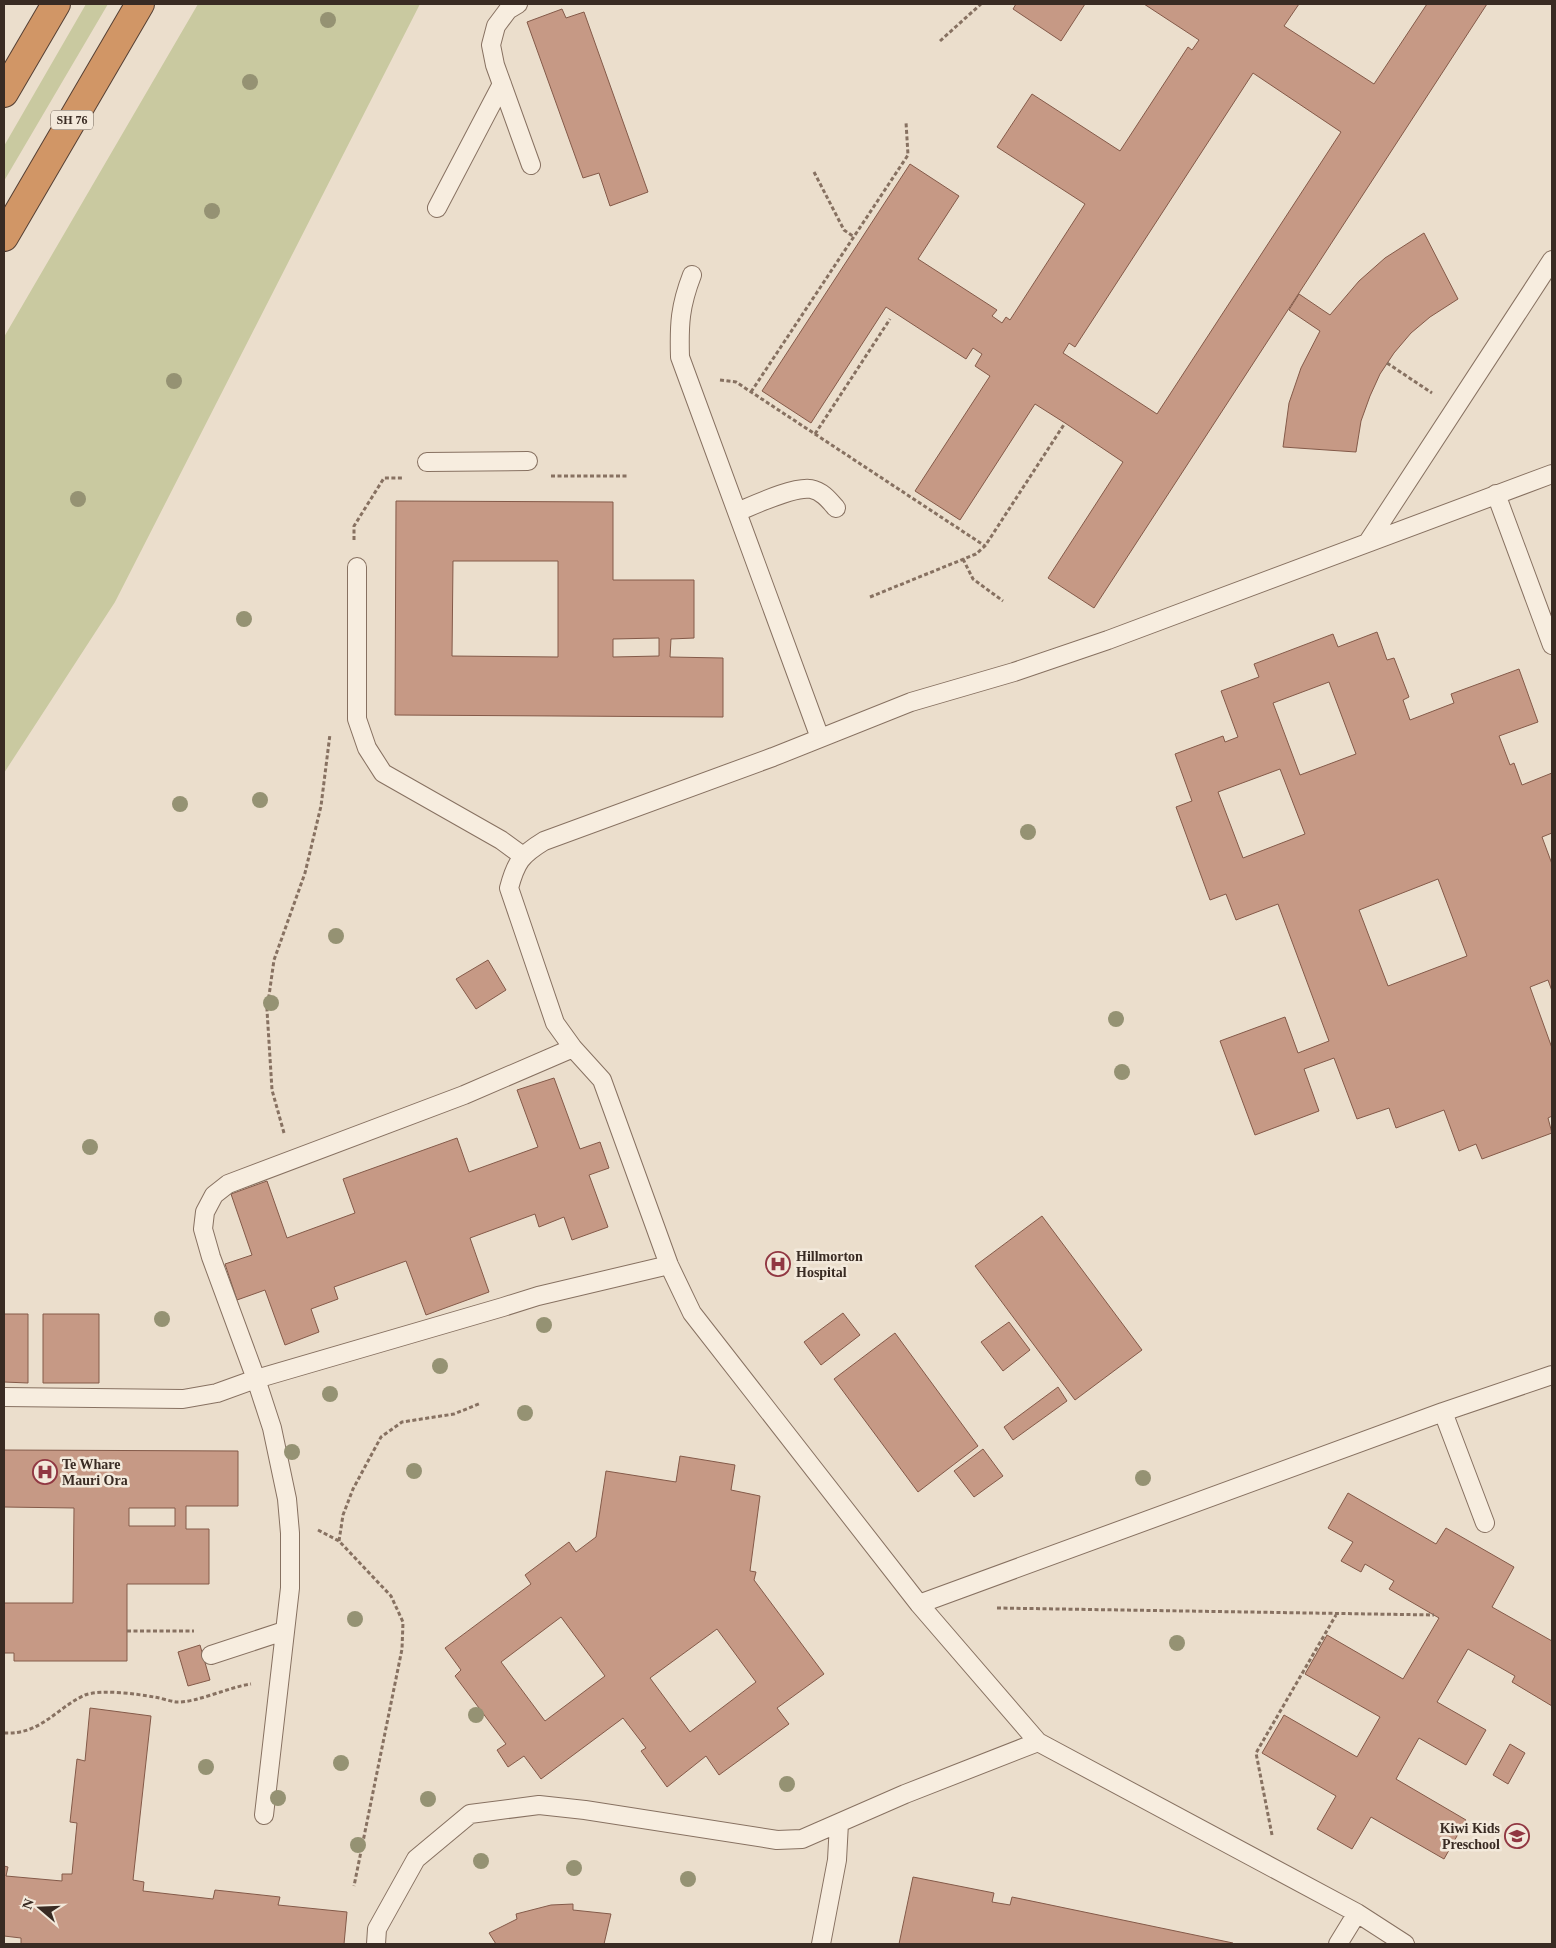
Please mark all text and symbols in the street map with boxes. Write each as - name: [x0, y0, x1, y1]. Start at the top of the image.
- road number: SH 76: [51, 110, 93, 130]
- place label: Hillmorton Hospital: [796, 1249, 863, 1280]
- hospital icon: Hillmorton Hospital: [765, 1251, 791, 1277]
- place label: Te Whare Mauri Ora: [62, 1457, 128, 1488]
- hospital icon: Te Whare Mauri Ora: [32, 1459, 58, 1485]
- place label: Kiwi Kids Preschool: [1440, 1821, 1501, 1852]
- school or university icon: Kiwi Kids Preschool: [1504, 1823, 1530, 1849]
- north arrow: [15, 1883, 65, 1933]
- text: N: [19, 1897, 37, 1911]

